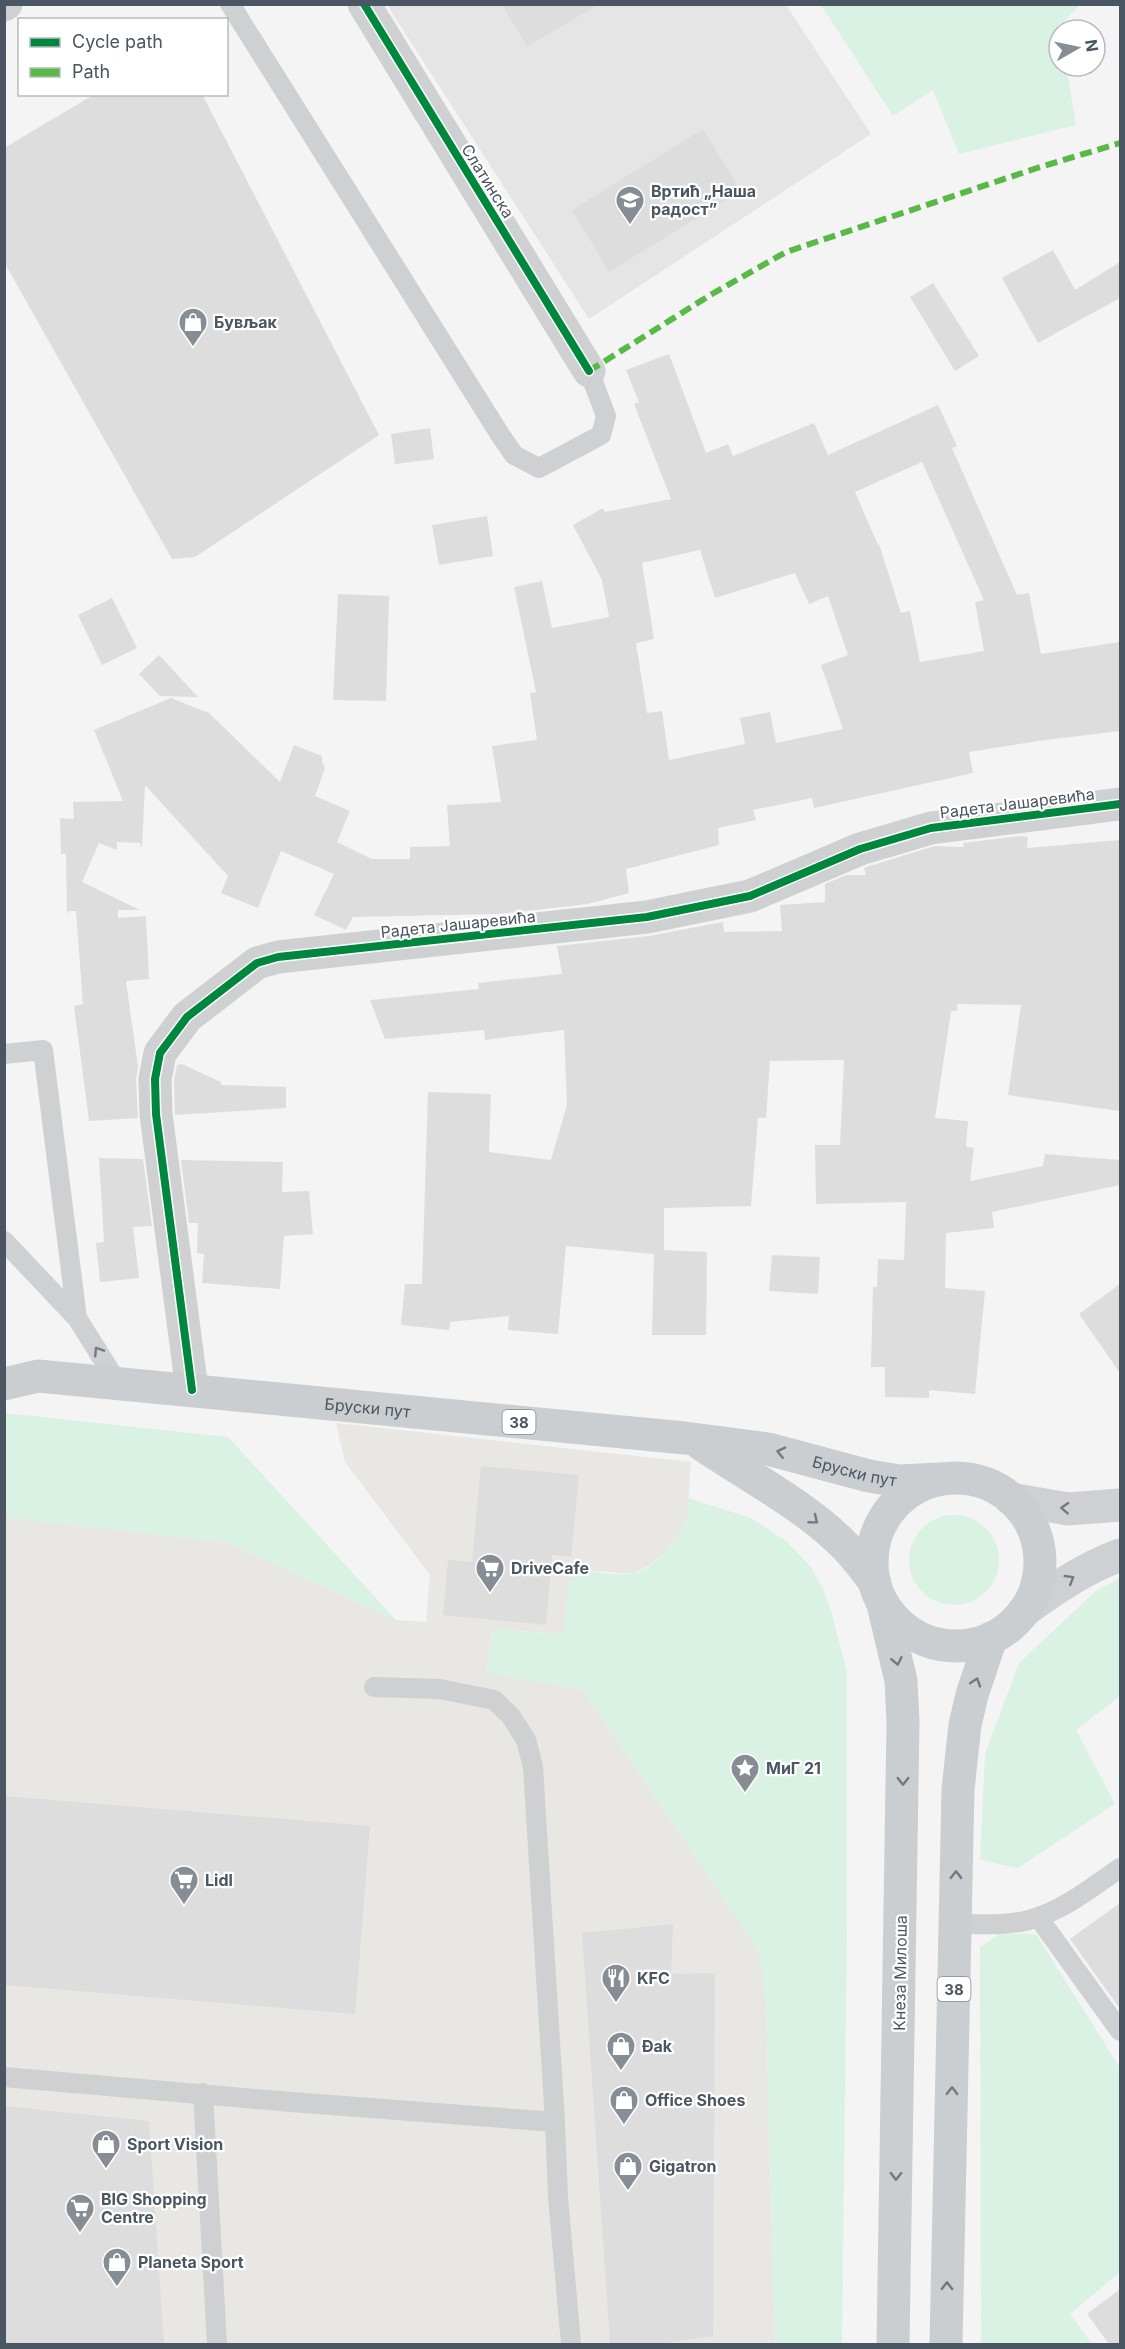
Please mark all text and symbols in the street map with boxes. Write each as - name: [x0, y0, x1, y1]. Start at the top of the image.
- legend: [18, 18, 228, 96]
- north arrow: [1047, 18, 1107, 78]
- text: Cycle path: [72, 31, 163, 52]
- text: N: [1081, 38, 1103, 53]
- text: Path: [72, 61, 110, 82]
- street label: Слатинска: [457, 140, 519, 222]
- place label: Вртић „Наша радост”: [651, 181, 756, 219]
- school or university icon: Вртић „Наша радост”: [614, 184, 646, 226]
- shop icon: Бувљак: [177, 306, 209, 348]
- place label: Бувљак: [214, 312, 278, 332]
- street label: Радета Јашаревића: [938, 784, 1096, 822]
- street label: Радета Јашаревића: [379, 906, 537, 942]
- one-way arrow: [94, 1347, 105, 1358]
- street label: Бруски пут: [324, 1394, 412, 1422]
- road number: 38: [502, 1410, 536, 1434]
- one-way arrow: [777, 1446, 787, 1459]
- street label: Бруски пут: [810, 1451, 899, 1491]
- one-way arrow: [1061, 1502, 1070, 1515]
- one-way arrow: [808, 1513, 819, 1524]
- supermarket icon: DriveCafe: [474, 1552, 506, 1594]
- place label: DriveCafe: [511, 1558, 589, 1578]
- one-way arrow: [1064, 1575, 1074, 1587]
- one-way arrow: [890, 1655, 903, 1665]
- one-way arrow: [969, 1677, 981, 1688]
- place icon: МиГ 21: [729, 1752, 761, 1794]
- place label: МиГ 21: [766, 1758, 821, 1778]
- one-way arrow: [897, 1776, 909, 1785]
- supermarket icon: Lidl: [168, 1864, 200, 1906]
- place label: Lidl: [205, 1870, 233, 1890]
- one-way arrow: [950, 1871, 962, 1880]
- street label: Кнеза Милоша: [889, 1915, 911, 2031]
- restaurant icon: KFC: [600, 1962, 632, 2004]
- place label: KFC: [637, 1968, 670, 1988]
- road number: 38: [938, 1977, 970, 2001]
- shop icon: Đak: [605, 2030, 637, 2072]
- place label: Đak: [642, 2036, 673, 2056]
- shop icon: Office Shoes: [608, 2084, 640, 2126]
- one-way arrow: [945, 2087, 958, 2096]
- place label: Office Shoes: [645, 2090, 745, 2110]
- shop icon: Sport Vision: [90, 2128, 122, 2170]
- place label: Sport Vision: [127, 2134, 223, 2154]
- shop icon: Gigatron: [612, 2150, 644, 2192]
- place label: Gigatron: [649, 2156, 717, 2176]
- one-way arrow: [890, 2172, 902, 2181]
- place label: BIG Shopping Centre: [101, 2189, 207, 2227]
- supermarket icon: BIG Shopping Centre: [64, 2192, 96, 2234]
- shop icon: Planeta Sport: [101, 2246, 133, 2288]
- place label: Planeta Sport: [138, 2252, 244, 2272]
- one-way arrow: [941, 2282, 953, 2291]

